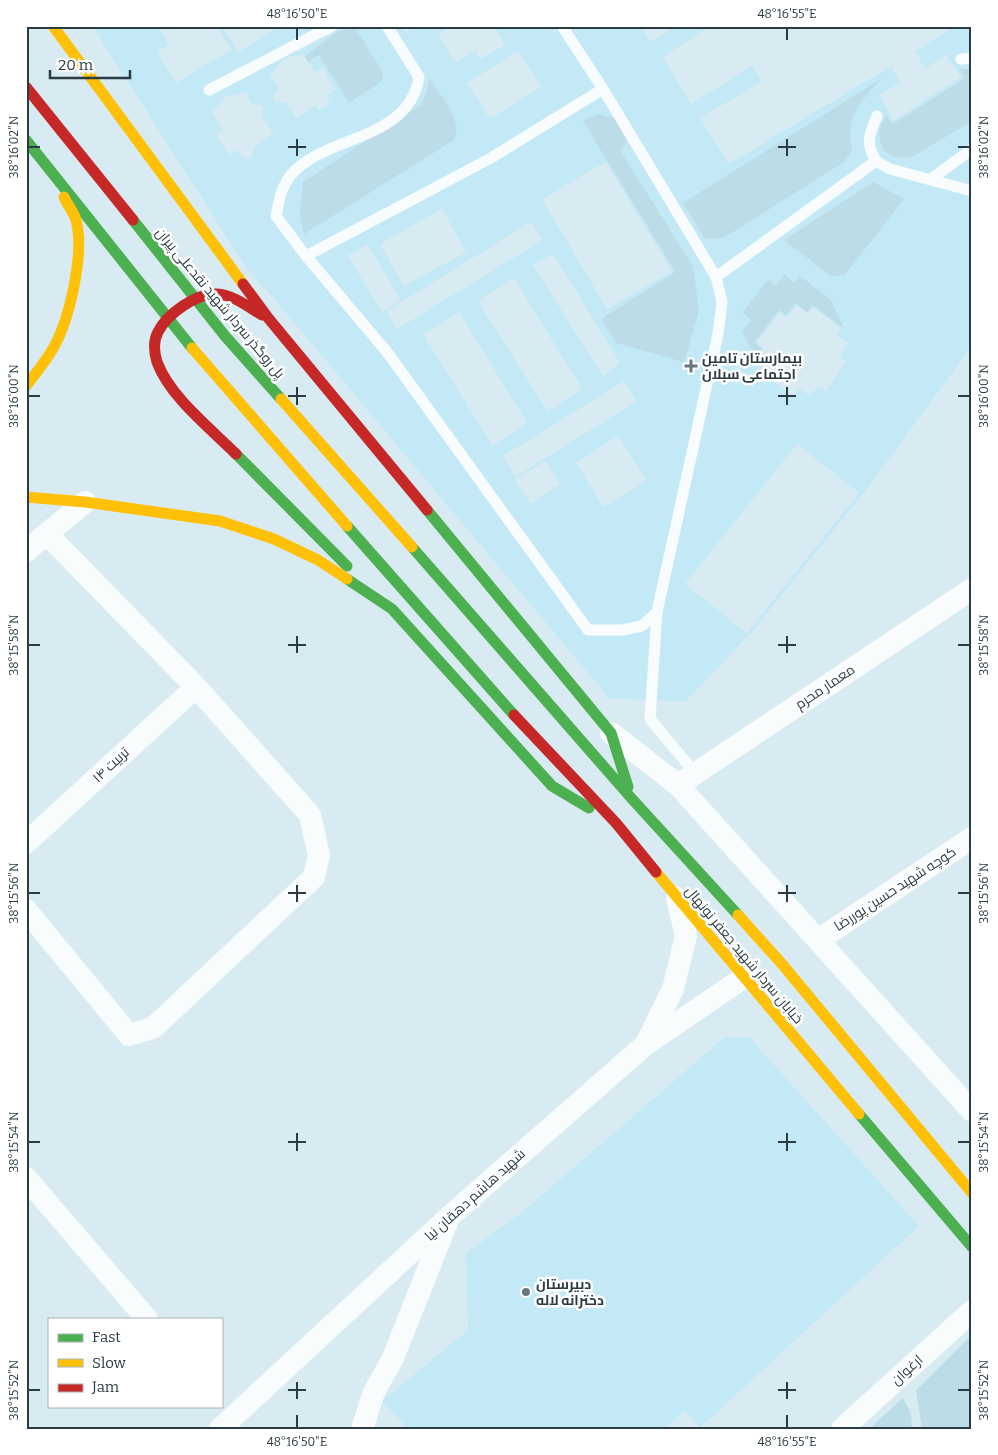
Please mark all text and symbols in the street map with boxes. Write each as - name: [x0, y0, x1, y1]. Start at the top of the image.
- text: 48°16'50"E: [267, 7, 327, 21]
- text: 48°16'55"E: [757, 7, 817, 21]
- scale bar: [50, 48, 130, 80]
- text: 20 m: [58, 56, 94, 74]
- text: 38°16'02"N: [7, 115, 21, 178]
- text: 38°16'02"N: [977, 115, 991, 178]
- street label: پل روگذر سردار شهید نقدعلی پیران: [151, 224, 288, 383]
- place label: بیمارستان تامین اجتماعی سبلان: [702, 350, 802, 383]
- marker: بیمارستان تامین اجتماعی سبلان: [684, 359, 698, 373]
- text: 38°16'00"N: [7, 364, 21, 428]
- text: 38°16'00"N: [977, 364, 991, 428]
- text: 38°15'58"N: [7, 614, 21, 675]
- text: 38°15'58"N: [977, 614, 991, 675]
- street label: معمار محرم: [792, 661, 859, 714]
- street label: تربیت ۱۴: [89, 744, 133, 786]
- street label: کوچه شهید حسین پوررضا: [831, 843, 960, 936]
- text: 38°15'56"N: [7, 862, 21, 924]
- text: 38°15'56"N: [977, 862, 991, 924]
- street label: خیابان سردار شهید جعفر نونهال: [681, 883, 807, 1027]
- text: 38°15'54"N: [7, 1111, 21, 1173]
- text: 38°15'54"N: [977, 1111, 991, 1173]
- street label: شهید هاشم دهقان نیا: [421, 1145, 529, 1245]
- place label: دبیرستان دخترانه لاله: [536, 1276, 604, 1309]
- marker: دبیرستان دخترانه لاله: [520, 1286, 532, 1298]
- legend: [48, 1318, 222, 1408]
- text: Fast: [92, 1328, 121, 1346]
- street label: ارغوان: [888, 1351, 926, 1389]
- text: Slow: [92, 1354, 127, 1372]
- text: 38°15'52"N: [7, 1359, 21, 1420]
- text: 38°15'52"N: [977, 1359, 991, 1420]
- text: Jam: [91, 1378, 120, 1396]
- text: 48°16'50"E: [267, 1435, 327, 1449]
- text: 48°16'55"E: [757, 1435, 817, 1449]

